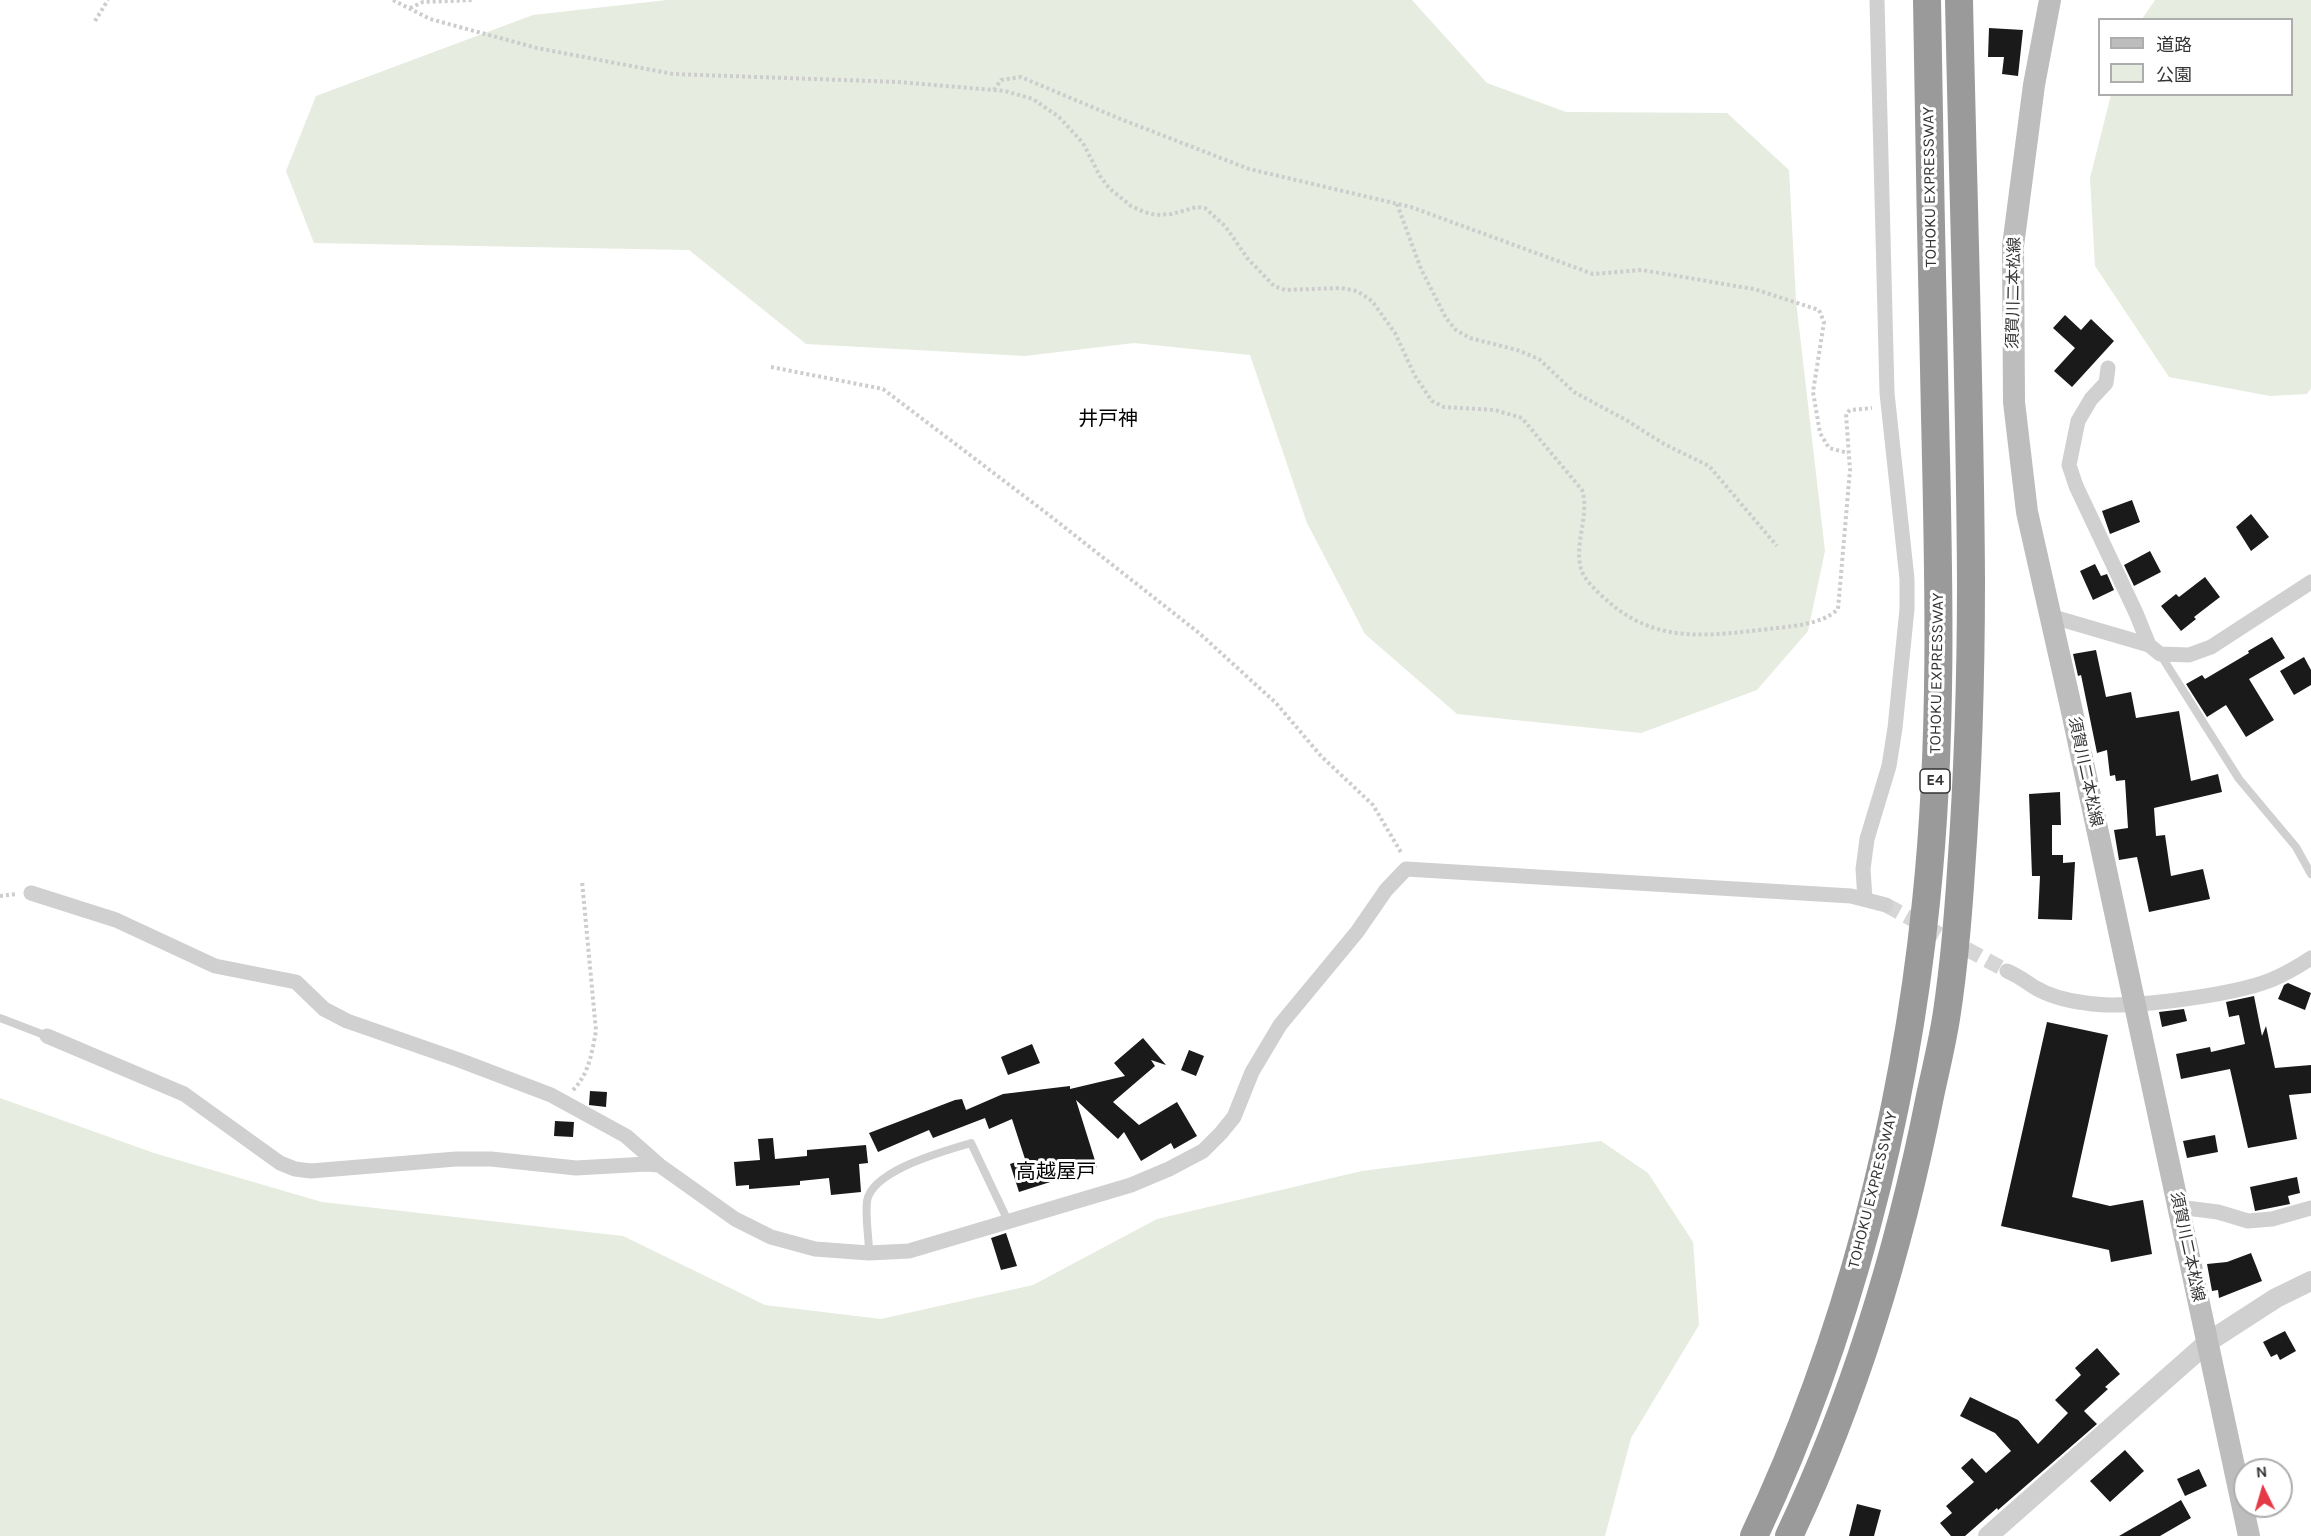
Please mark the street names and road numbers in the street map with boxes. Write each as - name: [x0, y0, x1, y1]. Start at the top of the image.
- street label: TOHOKU EXPRESSWAY: [1919, 106, 1941, 268]
- street label: 須賀川二本松線: [2003, 237, 2025, 349]
- street label: TOHOKU EXPRESSWAY: [1926, 592, 1948, 754]
- street label: 須賀川二本松線: [2064, 715, 2106, 829]
- road number: E4: [1920, 769, 1950, 793]
- street label: TOHOKU EXPRESSWAY: [1844, 1110, 1902, 1270]
- street label: 須賀川二本松線: [2166, 1190, 2208, 1304]

